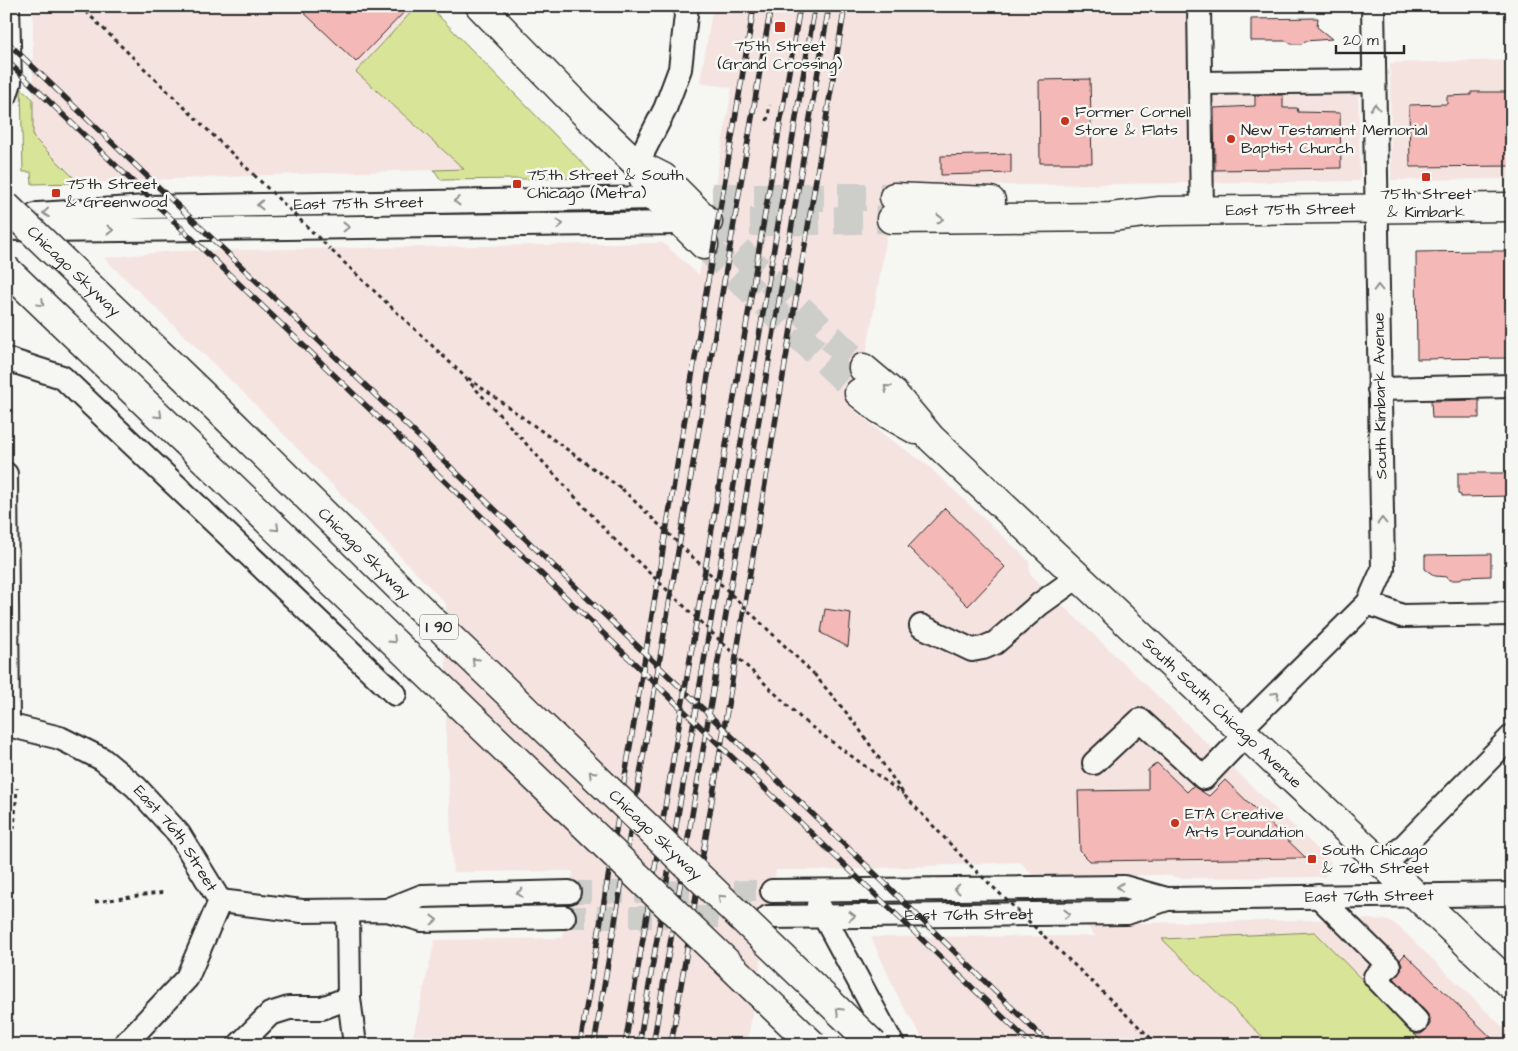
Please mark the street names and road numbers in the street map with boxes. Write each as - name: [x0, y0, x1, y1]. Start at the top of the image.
- street label: East 75th Street: [293, 191, 424, 215]
- street label: East 75th Street: [1226, 198, 1356, 221]
- street label: Chicago Skyway: [22, 221, 126, 322]
- street label: South Kimbark Avenue: [1368, 312, 1392, 480]
- street label: Chicago Skyway: [313, 503, 416, 605]
- road number: I 90: [420, 614, 458, 640]
- street label: South South Chicago Avenue: [1137, 632, 1307, 793]
- street label: East 76th Street: [128, 780, 223, 896]
- street label: Chicago Skyway: [604, 784, 707, 886]
- street label: East 76th Street: [1305, 884, 1434, 908]
- street label: East 76th Street: [905, 903, 1034, 926]

